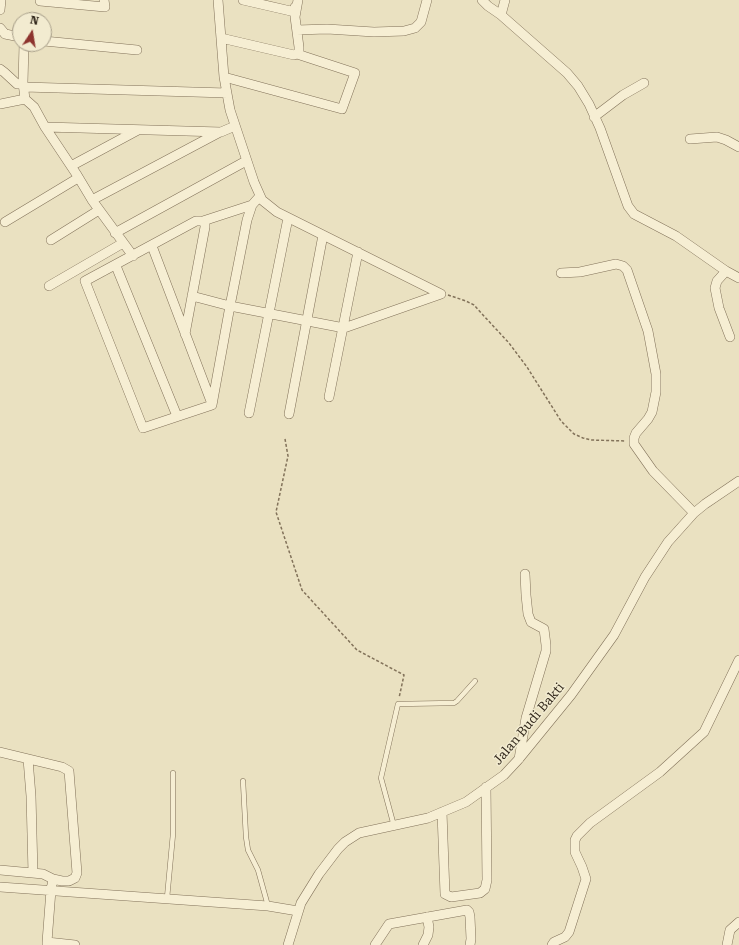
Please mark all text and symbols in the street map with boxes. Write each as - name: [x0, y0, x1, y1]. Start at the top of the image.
- north arrow: [12, 12, 52, 52]
- text: N: [29, 14, 40, 28]
- street label: Jalan Budi Bakti: [490, 680, 568, 768]

